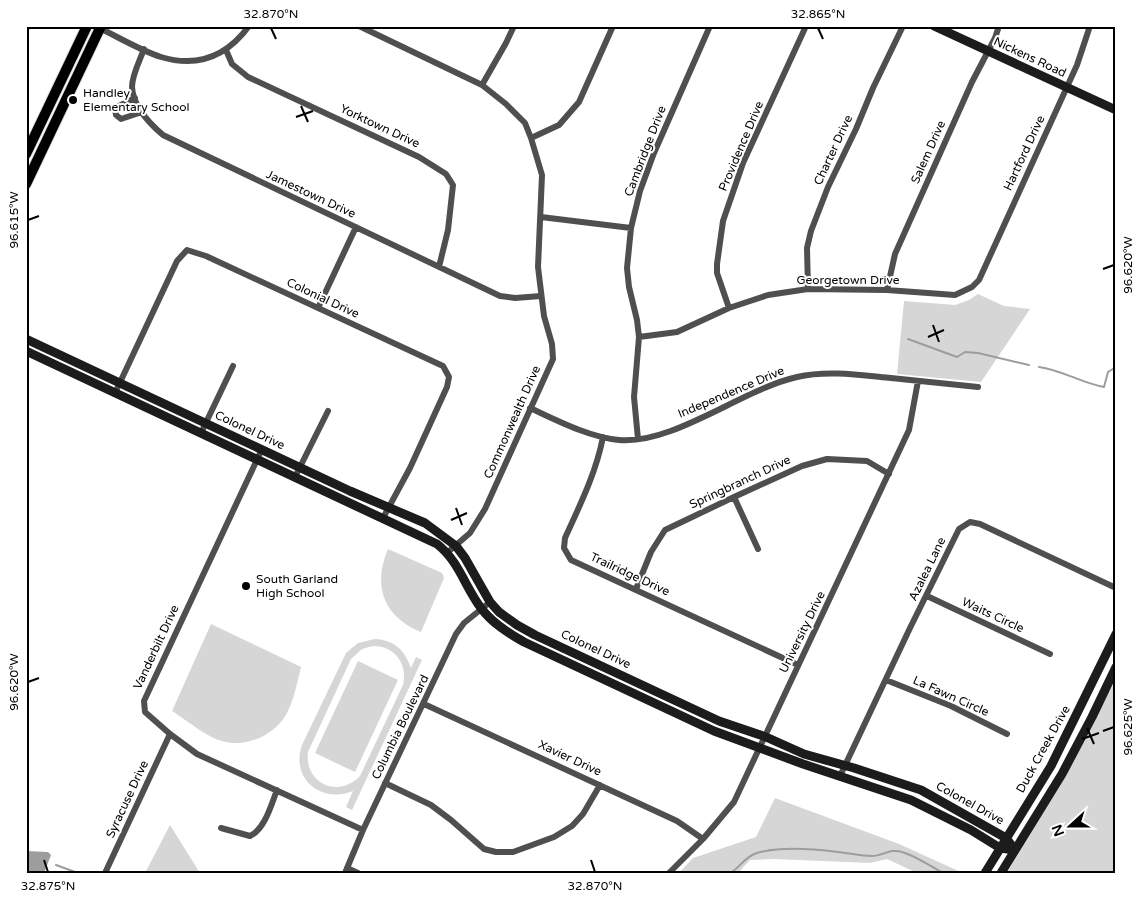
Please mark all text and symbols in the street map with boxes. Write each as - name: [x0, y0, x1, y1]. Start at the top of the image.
- text: 32.870°N: [244, 7, 298, 21]
- text: 32.865°N: [791, 7, 845, 21]
- street label: Nickens Road: [991, 34, 1069, 80]
- place label: Handley Elementary School: [83, 86, 190, 114]
- marker: Handley Elementary School: [67, 94, 79, 106]
- street label: Providence Drive: [716, 99, 766, 193]
- street label: Yorktown Drive: [338, 101, 422, 151]
- street label: Cambridge Drive: [621, 104, 669, 198]
- street label: Charter Drive: [811, 113, 855, 187]
- street label: Hartford Drive: [1001, 113, 1048, 193]
- street label: Salem Drive: [908, 118, 948, 186]
- street label: Jamestown Drive: [264, 167, 358, 221]
- text: 96.615°W: [7, 191, 21, 249]
- text: 96.620°W: [1121, 236, 1135, 294]
- street label: Georgetown Drive: [796, 273, 900, 287]
- street label: Colonial Drive: [284, 275, 362, 321]
- street label: Commonwealth Drive: [481, 363, 543, 481]
- street label: Independence Drive: [676, 363, 786, 421]
- street label: Colonel Drive: [213, 408, 287, 452]
- street label: Springbranch Drive: [687, 452, 793, 512]
- street label: Azalea Lane: [906, 535, 949, 603]
- street label: Trailridge Drive: [588, 549, 672, 599]
- place label: South Garland High School: [256, 572, 338, 600]
- marker: South Garland High School: [240, 580, 252, 592]
- street label: University Drive: [776, 589, 828, 675]
- street label: Waits Circle: [960, 595, 1026, 636]
- street label: Vanderbilt Drive: [130, 602, 182, 691]
- street label: Colonel Drive: [559, 627, 633, 671]
- text: 96.620°W: [7, 653, 21, 711]
- street label: Columbia Boulevard: [369, 672, 431, 782]
- street label: La Fawn Circle: [911, 673, 991, 719]
- text: 96.625°W: [1121, 698, 1135, 756]
- street label: Duck Creek Drive: [1013, 703, 1073, 795]
- street label: Xavier Drive: [536, 737, 604, 779]
- street label: Syracuse Drive: [103, 758, 151, 840]
- street label: Colonel Drive: [934, 779, 1007, 828]
- north arrow: [1044, 802, 1094, 852]
- text: N: [1048, 822, 1068, 839]
- text: 32.875°N: [21, 879, 75, 893]
- text: 32.870°N: [568, 879, 622, 893]

